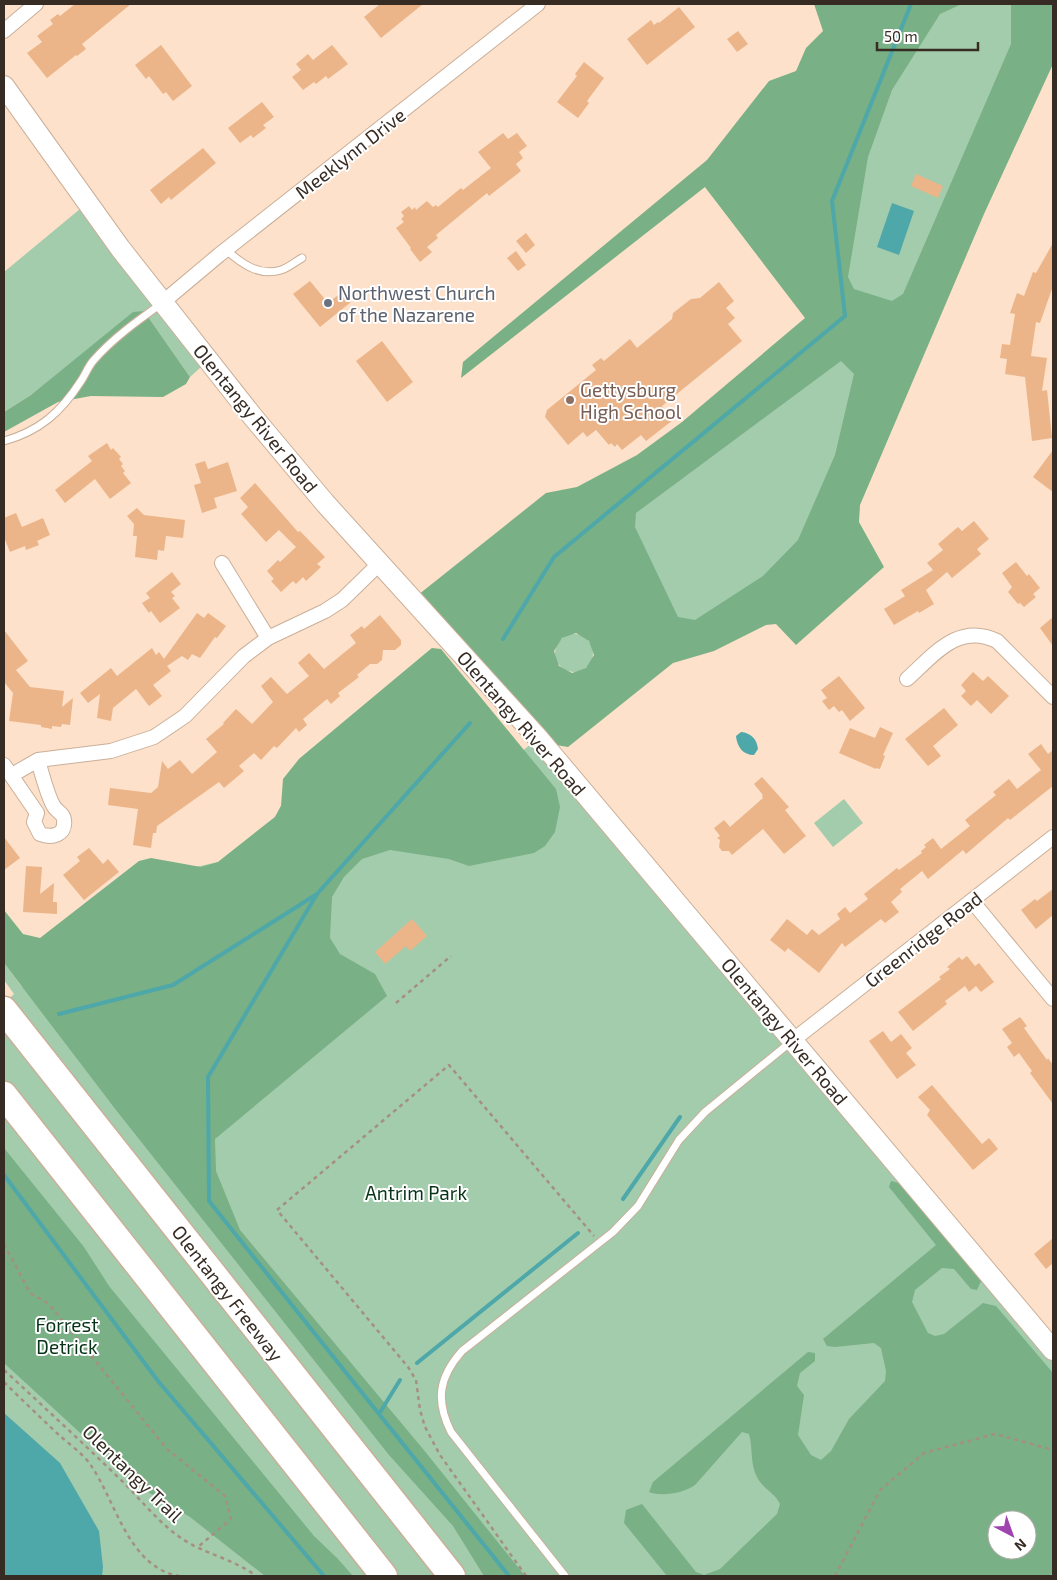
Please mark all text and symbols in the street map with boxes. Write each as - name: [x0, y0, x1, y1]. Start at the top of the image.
- scale bar: [877, 20, 978, 52]
- text: 50 m: [884, 27, 918, 45]
- street label: Meeklynn Drive: [290, 103, 410, 203]
- place label: Northwest Church of the Nazarene: [338, 281, 495, 326]
- marker: Northwest Church of the Nazarene: [322, 297, 334, 309]
- street label: Olentangy River Road: [189, 339, 323, 497]
- place label: Gettysburg High School: [580, 378, 682, 423]
- marker: Gettysburg High School: [564, 394, 576, 406]
- street label: Olentangy River Road: [453, 646, 591, 800]
- street label: Greenridge Road: [860, 886, 986, 992]
- street label: Olentangy River Road: [717, 953, 853, 1109]
- park label: Antrim Park: [365, 1181, 467, 1204]
- street label: Olentangy Freeway: [168, 1220, 288, 1366]
- park label: Forrest Detrick: [36, 1313, 98, 1358]
- street label: Olentangy Trail: [78, 1420, 188, 1527]
- north arrow: [987, 1510, 1037, 1560]
- text: N: [1011, 1535, 1030, 1555]

